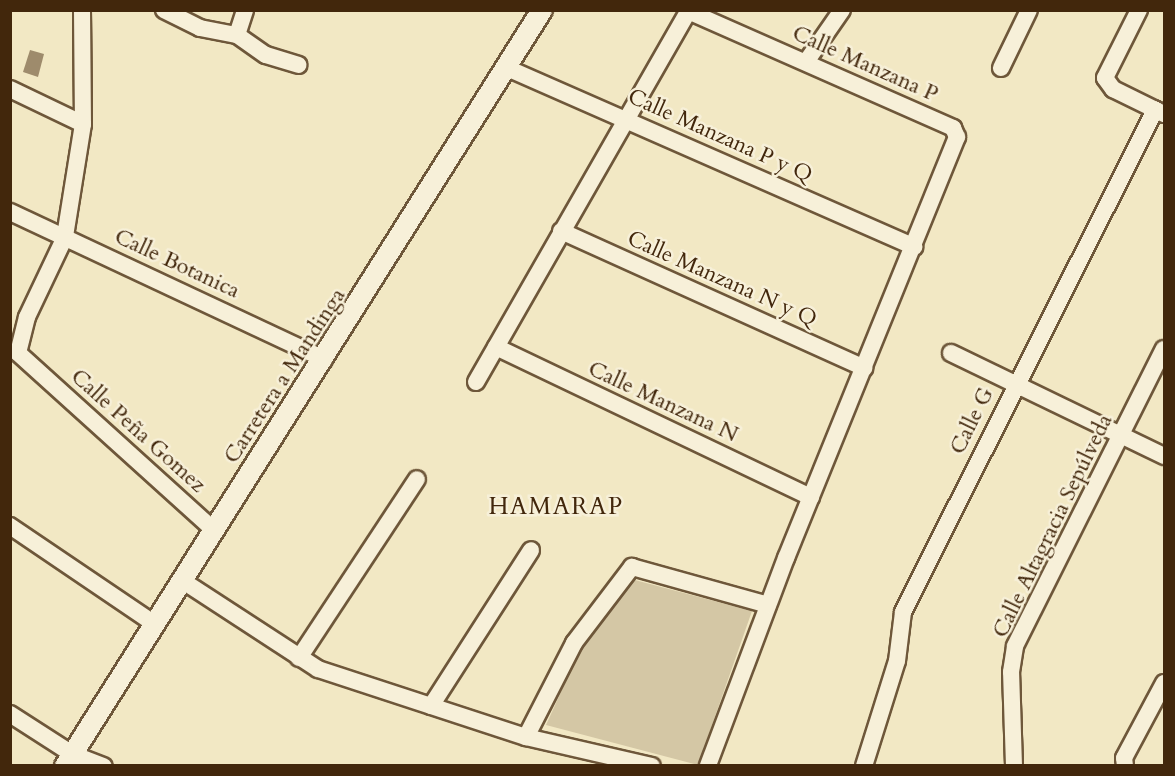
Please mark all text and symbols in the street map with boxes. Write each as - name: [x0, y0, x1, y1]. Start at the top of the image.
- street label: Calle Manzana P: [788, 20, 942, 108]
- street label: Calle Manzana P y Q: [624, 84, 816, 188]
- street label: Calle Botanica: [110, 224, 244, 304]
- street label: Calle Manzana N y Q: [623, 225, 821, 333]
- street label: Carretera a Mandinga: [219, 284, 351, 468]
- street label: Calle Manzana N: [584, 356, 742, 448]
- street label: Calle Peña Gomez: [65, 364, 211, 498]
- street label: Calle G: [945, 383, 999, 459]
- street label: Calle Altagracia Sepúlveda: [987, 410, 1119, 642]
- district label: HAMARAP: [488, 493, 624, 521]

